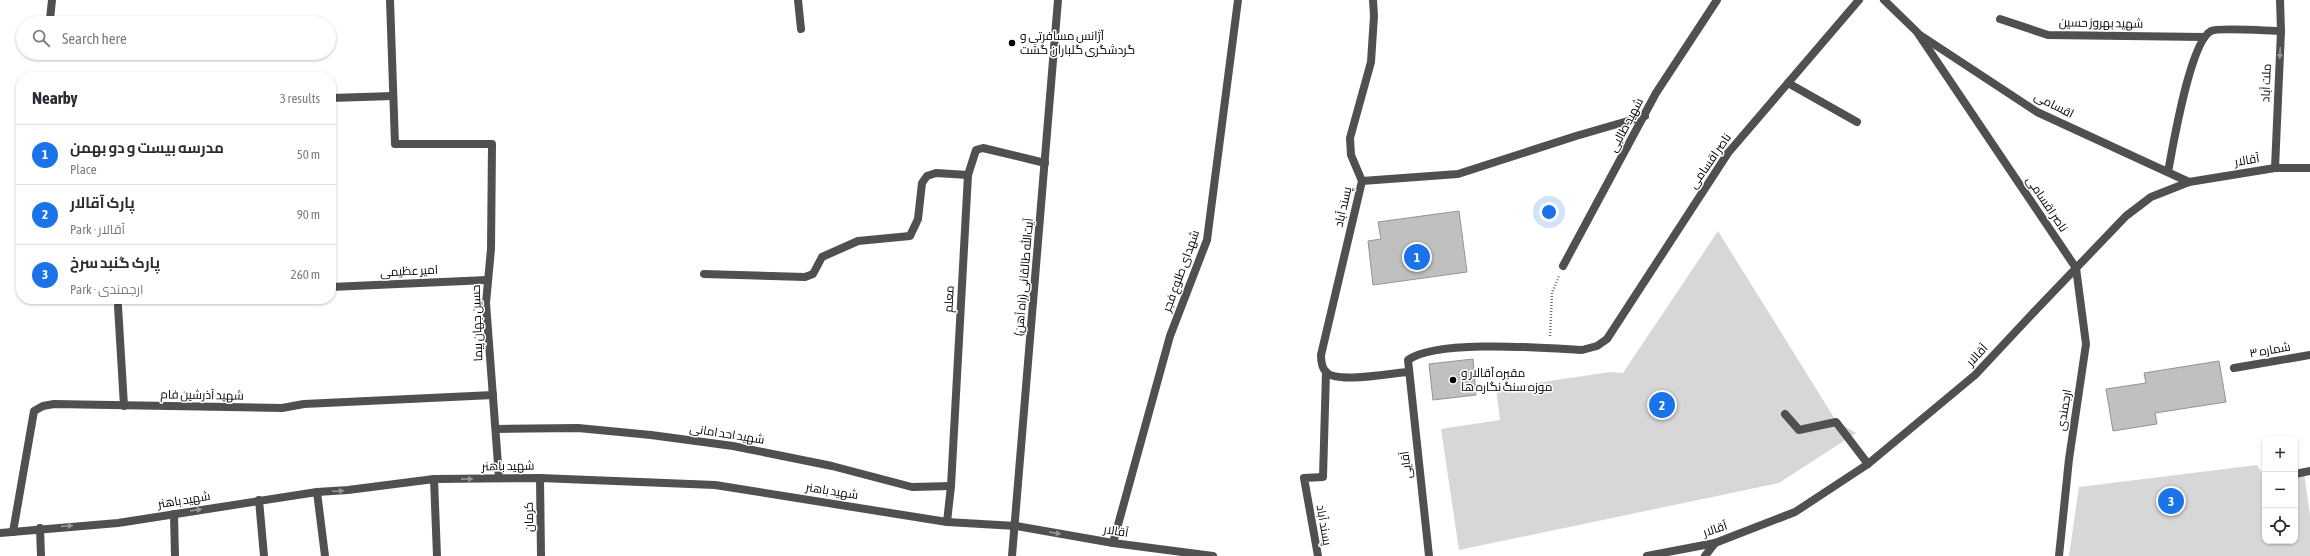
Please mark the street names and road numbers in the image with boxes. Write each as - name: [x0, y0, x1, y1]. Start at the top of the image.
- street label: شهید بهروز حسین: [2059, 15, 2143, 31]
- street label: ملت آباد: [2258, 63, 2274, 103]
- street label: اقسامی: [2032, 89, 2076, 121]
- street label: شهید طالبی: [1606, 95, 1646, 154]
- street label: ناصر اقسامی: [1686, 131, 1734, 191]
- street label: آقالار: [2233, 151, 2261, 169]
- street label: ناصر اقسامی: [2023, 174, 2071, 234]
- street label: پسند آباد: [1332, 185, 1357, 229]
- street label: (راه آهن) آیت‌الله طالقانی: [1011, 217, 1036, 336]
- street label: شهدای طلوع فجر: [1159, 228, 1203, 315]
- street label: امیر عظیمی: [380, 262, 438, 280]
- street label: حسین جهان پیما: [469, 284, 487, 362]
- street label: معلم: [941, 285, 958, 313]
- street label: شماره ۳: [2248, 339, 2292, 360]
- street label: آقالار: [1963, 341, 1991, 370]
- street label: شهید آذرشین فام: [160, 387, 244, 404]
- street label: ارجمندی: [2054, 388, 2074, 432]
- street label: شهید احد امانی: [689, 421, 766, 447]
- street label: آقایی: [1397, 450, 1415, 480]
- street label: شهید باهنر: [480, 459, 535, 473]
- street label: شهید باهنر: [804, 480, 859, 502]
- street label: شهید باهنر: [156, 489, 211, 511]
- street label: کرمان: [522, 502, 536, 532]
- street label: پسند آباد: [1312, 504, 1335, 547]
- street label: آقالار: [1700, 518, 1730, 540]
- street label: آقالار: [1102, 522, 1130, 540]

